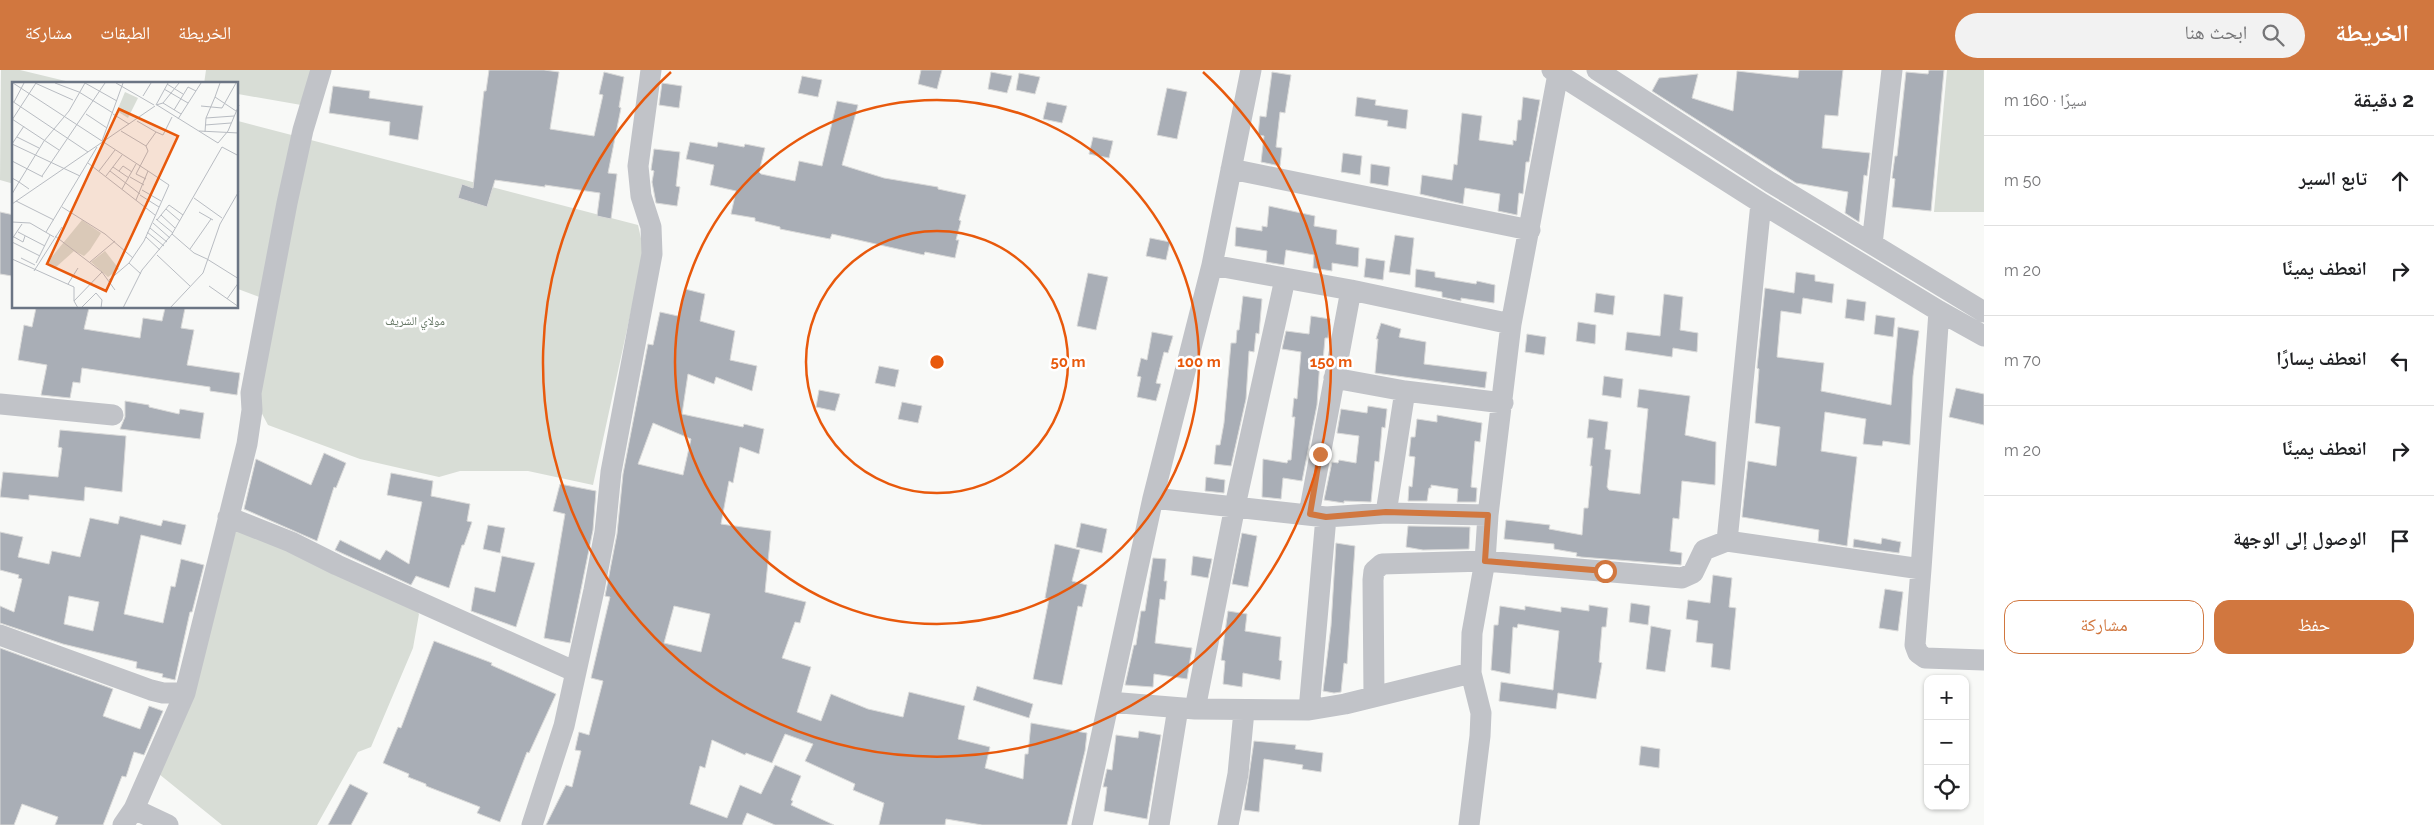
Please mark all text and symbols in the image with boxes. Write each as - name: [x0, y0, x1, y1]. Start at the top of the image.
- search box: [1955, 13, 2305, 58]
- text: الخريطة: [2335, 18, 2409, 47]
- text: ابحث هنا: [2185, 21, 2247, 43]
- icon: search: [2259, 21, 2287, 49]
- text: مشاركة: [25, 22, 72, 43]
- text: الطبقات: [100, 22, 150, 43]
- text: الخريطة: [178, 22, 231, 43]
- inset map: [12, 82, 239, 309]
- text: 2 دقيقة: [2353, 87, 2414, 112]
- text: سيرًا · 160 m: [2004, 91, 2087, 110]
- text: تابع السير: [2299, 167, 2367, 189]
- icon: ahead: [2386, 167, 2414, 195]
- text: 50 m: [2004, 171, 2041, 190]
- text: انعطف يمينًا: [2282, 257, 2367, 279]
- icon: right: [2386, 257, 2414, 285]
- text: 20 m: [2004, 261, 2041, 280]
- park label: مولاي الشريف: [385, 314, 445, 331]
- text: انعطف يسارًا: [2276, 347, 2367, 369]
- icon: left: [2386, 347, 2414, 375]
- text: 70 m: [2004, 351, 2041, 370]
- centre of rings: [928, 353, 946, 371]
- text: 50 m: [1050, 353, 1086, 371]
- text: 100 m: [1177, 353, 1221, 371]
- text: 150 m: [1310, 353, 1352, 371]
- text: انعطف يمينًا: [2282, 437, 2367, 459]
- icon: right: [2386, 437, 2414, 465]
- text: 20 m: [2004, 441, 2041, 460]
- route end: [1309, 443, 1332, 466]
- text: الوصول إلى الوجهة: [2233, 527, 2367, 549]
- icon: arrive: [2386, 527, 2414, 555]
- route start: [1594, 560, 1617, 583]
- button: مشاركة: [2004, 600, 2204, 654]
- button: حفظ: [2214, 600, 2414, 654]
- map controls: [1924, 675, 1969, 810]
- button: +: [1924, 675, 1969, 720]
- button: −: [1924, 720, 1969, 765]
- button: locate: [1924, 765, 1969, 810]

